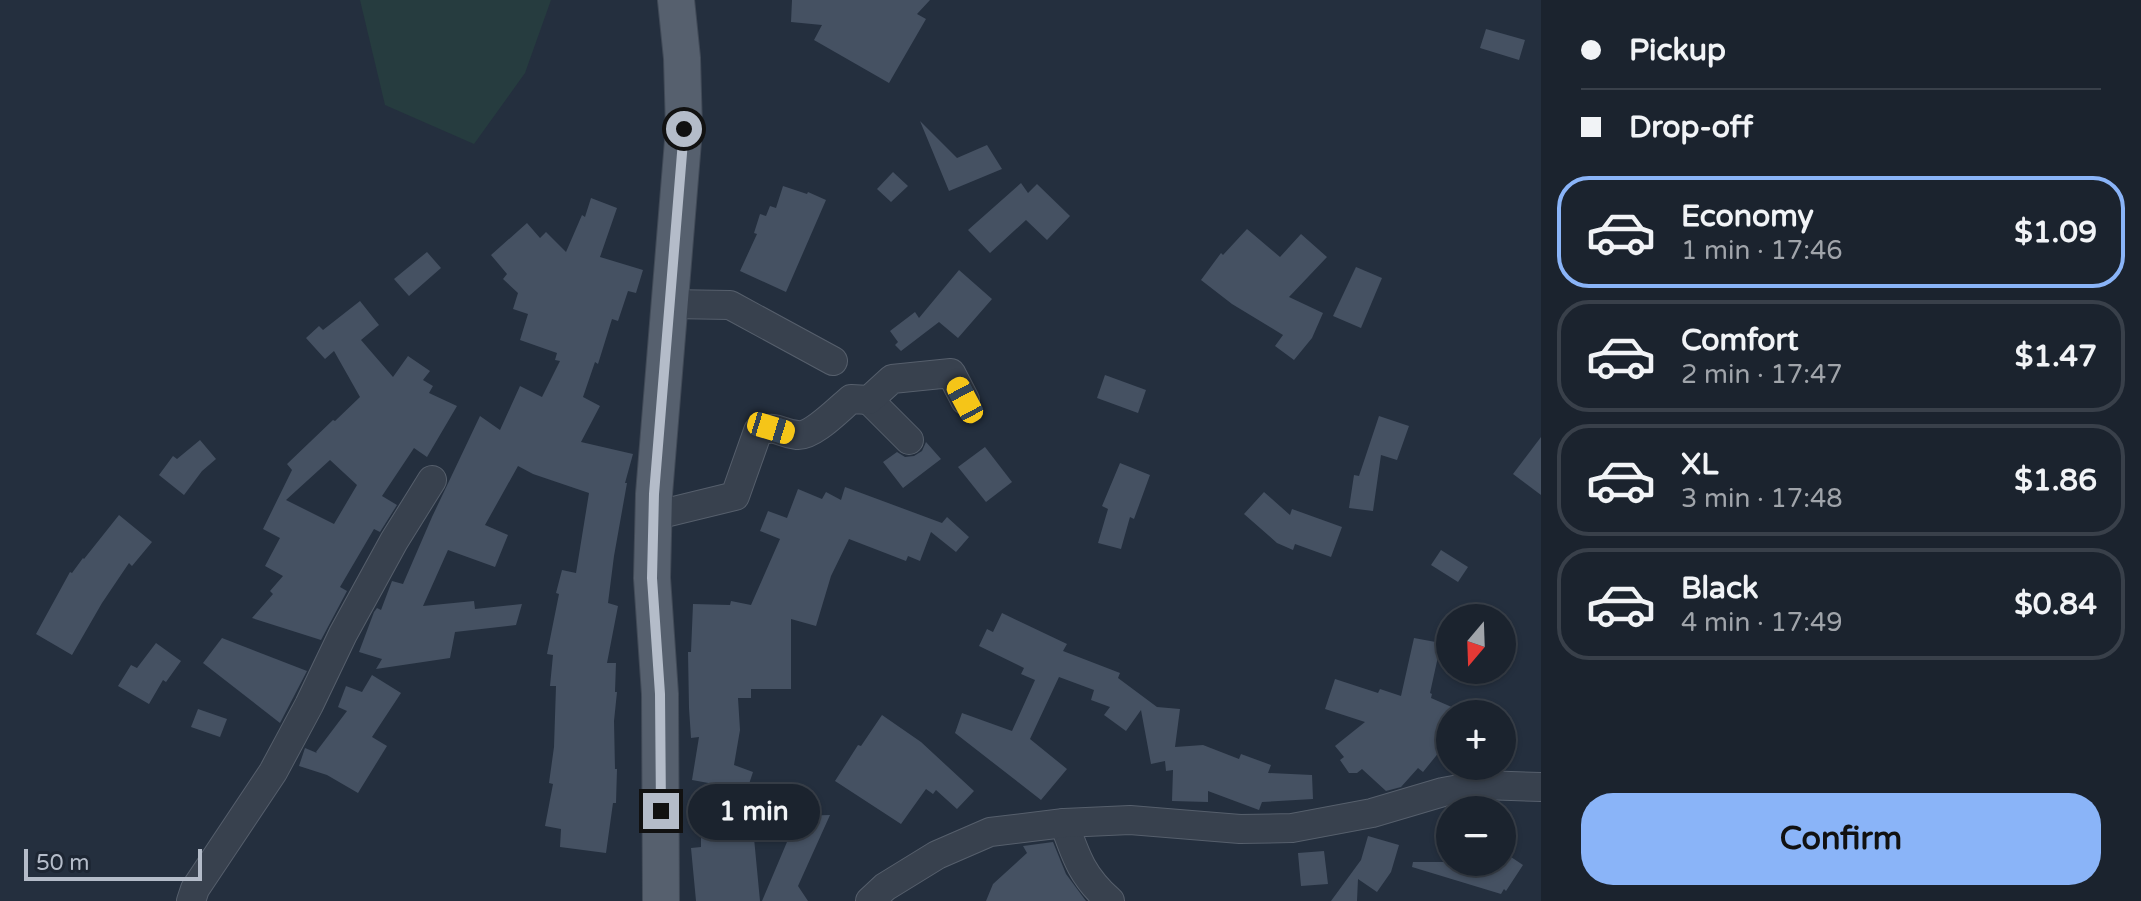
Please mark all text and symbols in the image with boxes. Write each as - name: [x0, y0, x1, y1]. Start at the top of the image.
- text: Pickup: [1629, 32, 1726, 69]
- text: Drop-off: [1629, 109, 1753, 146]
- route start: [666, 111, 702, 147]
- icon: car: [1585, 196, 1657, 268]
- text: Economy: [1681, 198, 1814, 235]
- text: $1.09: [2014, 214, 2097, 251]
- text: 1 min · 17:46: [1681, 235, 1843, 266]
- icon: car: [1585, 320, 1657, 392]
- text: Comfort: [1681, 322, 1799, 359]
- text: $1.47: [2015, 338, 2097, 375]
- text: 2 min · 17:47: [1681, 359, 1843, 390]
- car: [943, 373, 987, 427]
- car: [745, 410, 797, 446]
- icon: car: [1585, 444, 1657, 516]
- text: XL: [1681, 446, 1718, 483]
- text: $1.86: [2014, 462, 2097, 499]
- text: 3 min · 17:48: [1681, 483, 1843, 514]
- icon: car: [1585, 568, 1657, 640]
- text: Black: [1681, 570, 1758, 607]
- text: $0.84: [2014, 586, 2097, 623]
- north arrow: [1436, 604, 1516, 684]
- map controls: [1436, 604, 1516, 876]
- text: 4 min · 17:49: [1681, 607, 1843, 638]
- button: +: [1436, 700, 1516, 780]
- callout: 1 min: [689, 783, 821, 839]
- route end: [643, 793, 679, 829]
- button: Confirm: [1581, 793, 2101, 885]
- text: 1 min: [719, 796, 789, 827]
- button: −: [1436, 796, 1516, 876]
- scale bar: [24, 845, 202, 881]
- text: 50 m: [36, 850, 90, 876]

